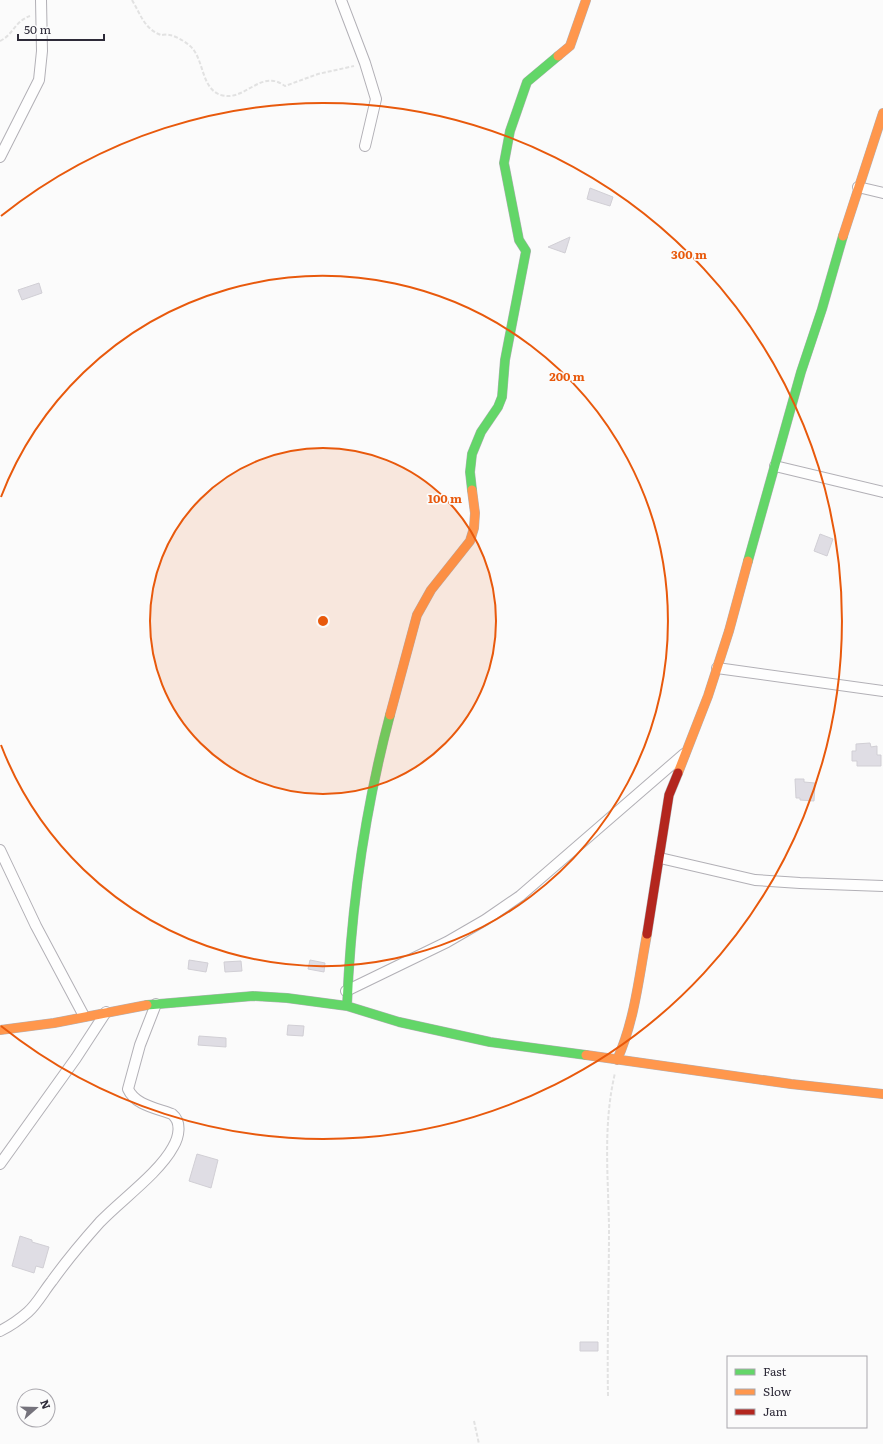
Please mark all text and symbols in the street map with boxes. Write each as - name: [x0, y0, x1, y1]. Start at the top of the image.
- scale bar: [18, 16, 104, 42]
- text: 50 m: [24, 20, 51, 38]
- text: 300 m: [671, 245, 707, 263]
- text: 200 m: [549, 367, 585, 385]
- text: 100 m: [428, 489, 462, 507]
- centre of rings: [316, 614, 330, 628]
- legend: [727, 1356, 867, 1428]
- text: Fast: [763, 1362, 787, 1380]
- text: Slow: [763, 1382, 792, 1400]
- north arrow: [16, 1388, 56, 1428]
- text: N: [37, 1397, 55, 1411]
- text: Jam: [763, 1402, 788, 1420]

